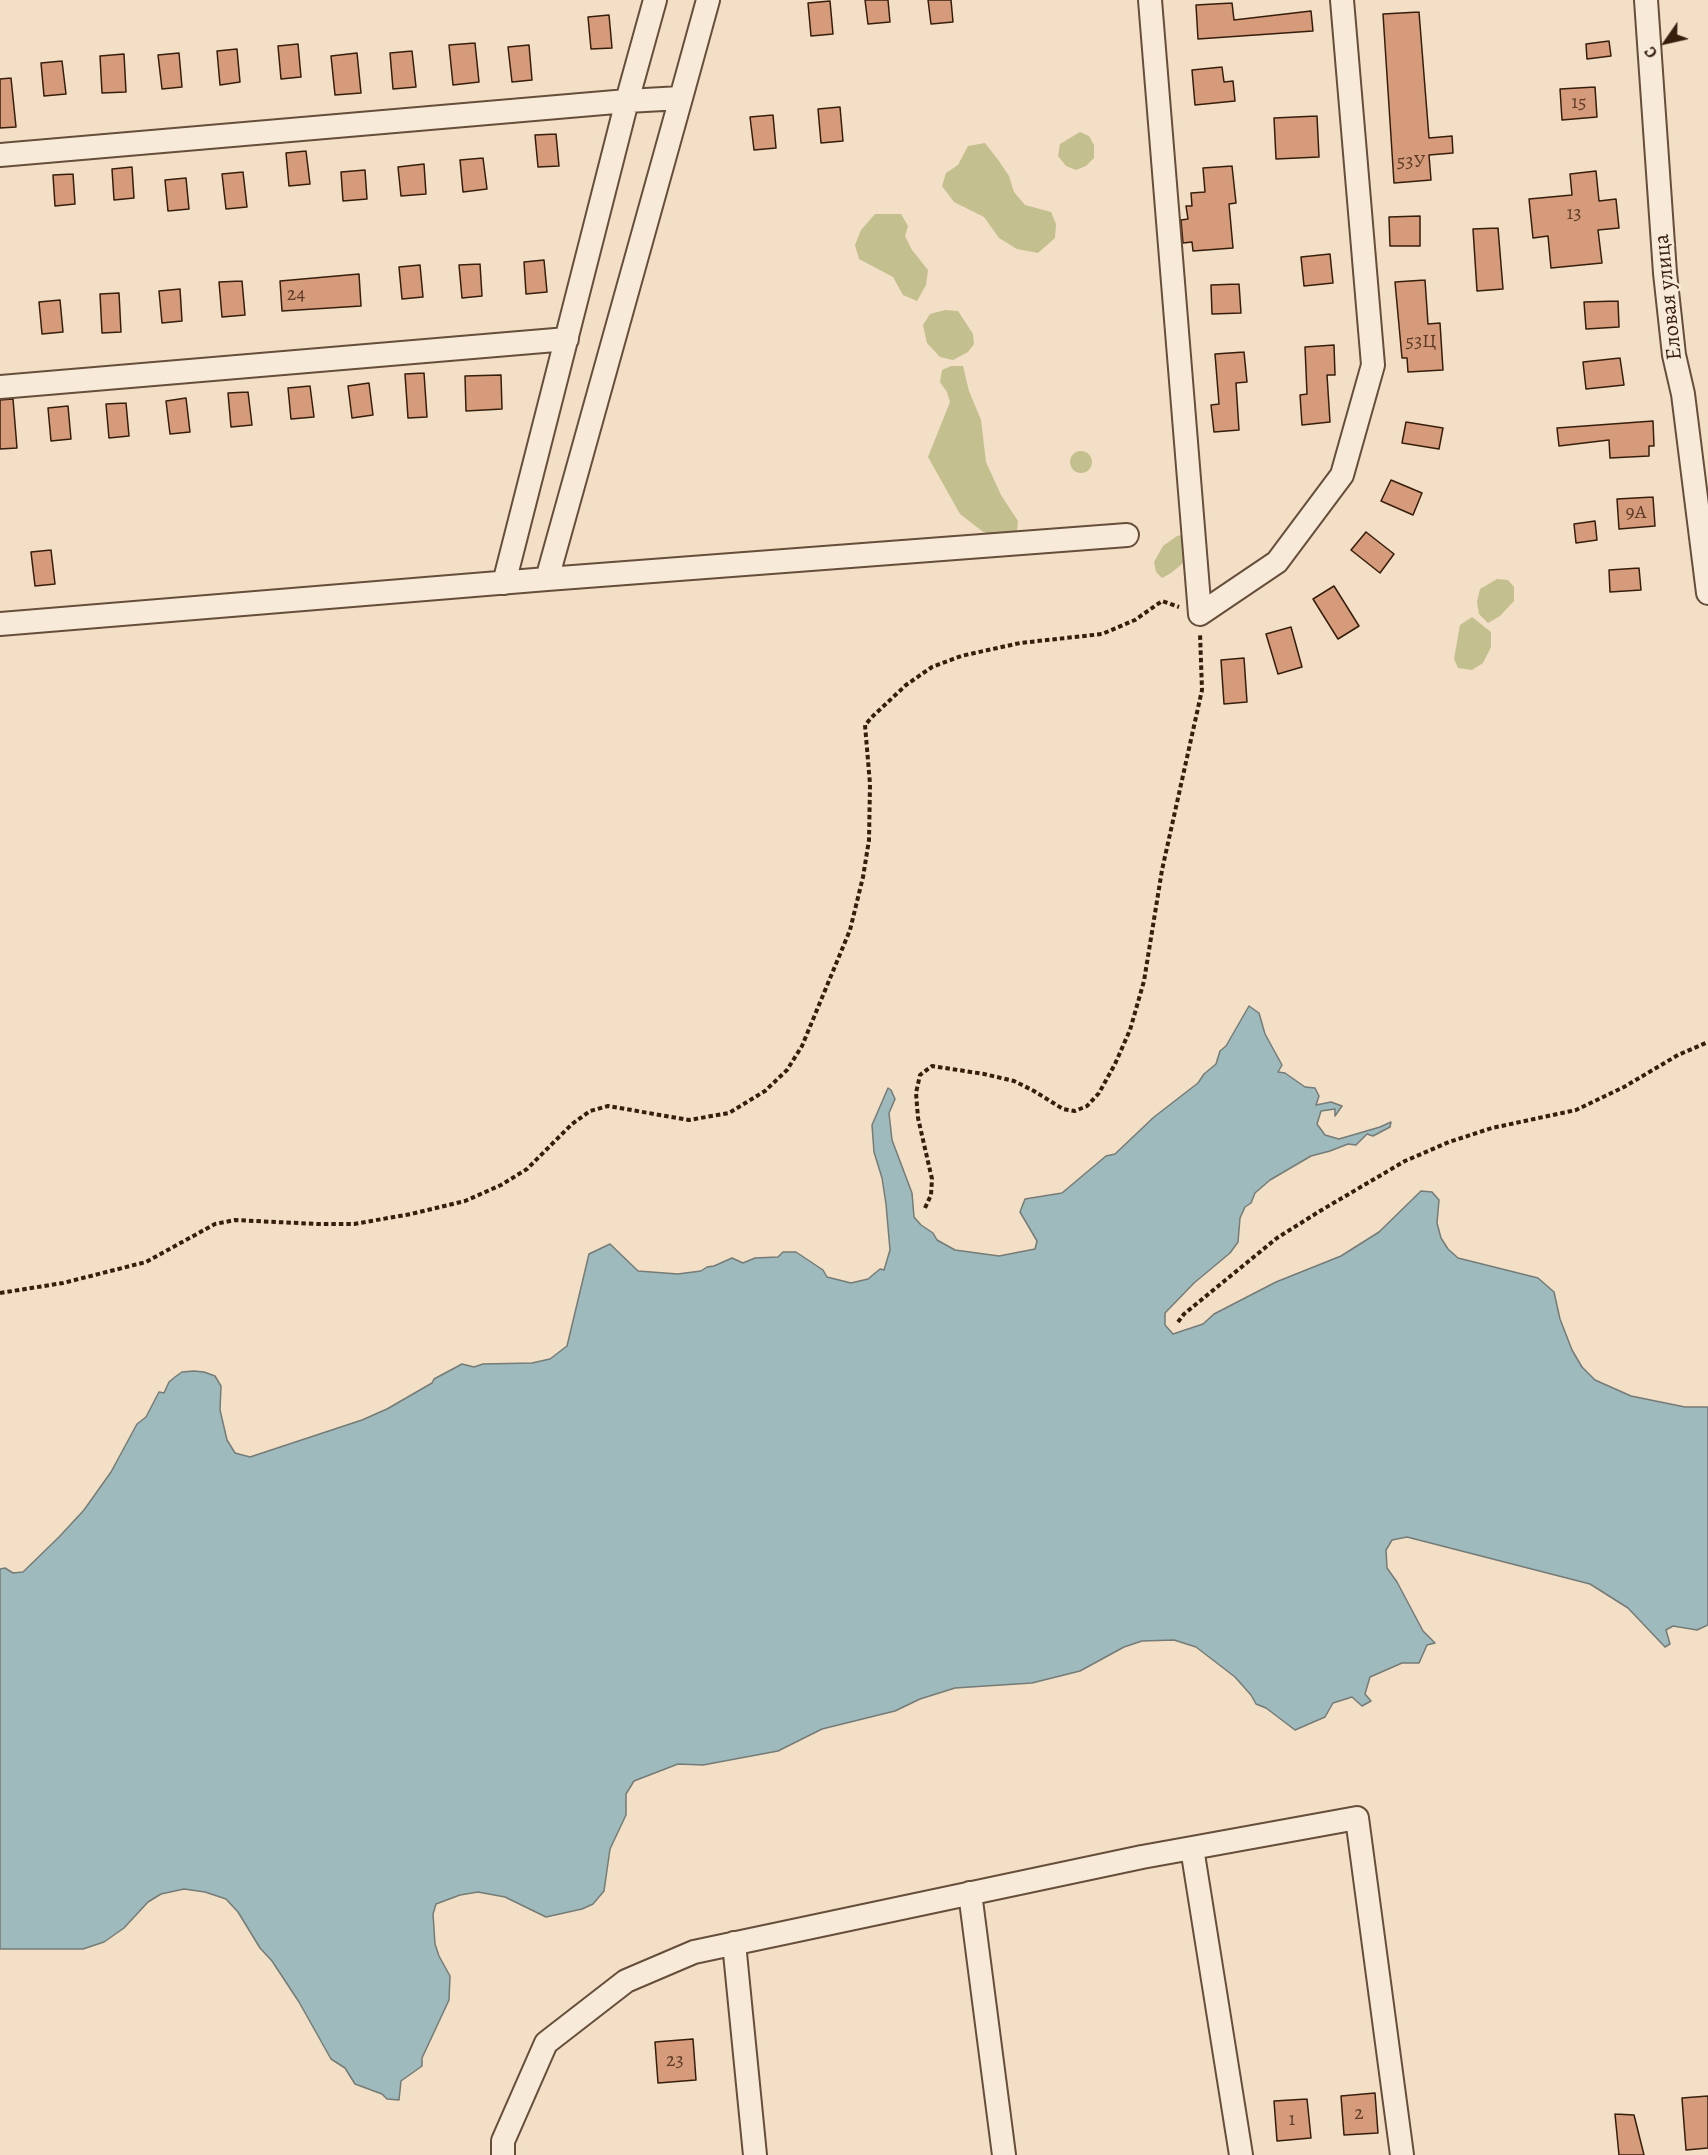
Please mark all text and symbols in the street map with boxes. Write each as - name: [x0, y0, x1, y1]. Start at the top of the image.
- north arrow: [1636, 12, 1696, 72]
- text: С: [1639, 42, 1663, 62]
- house number: 15: [1571, 91, 1587, 115]
- house number: 53У: [1397, 150, 1425, 174]
- house number: 13: [1566, 202, 1582, 226]
- street label: Еловая улица: [1649, 233, 1689, 361]
- house number: 24: [287, 283, 305, 307]
- house number: 53Ц: [1405, 330, 1437, 354]
- house number: 9А: [1626, 501, 1646, 525]
- house number: 23: [666, 2049, 684, 2073]
- house number: 2: [1354, 2102, 1364, 2126]
- house number: 1: [1289, 2108, 1295, 2132]

